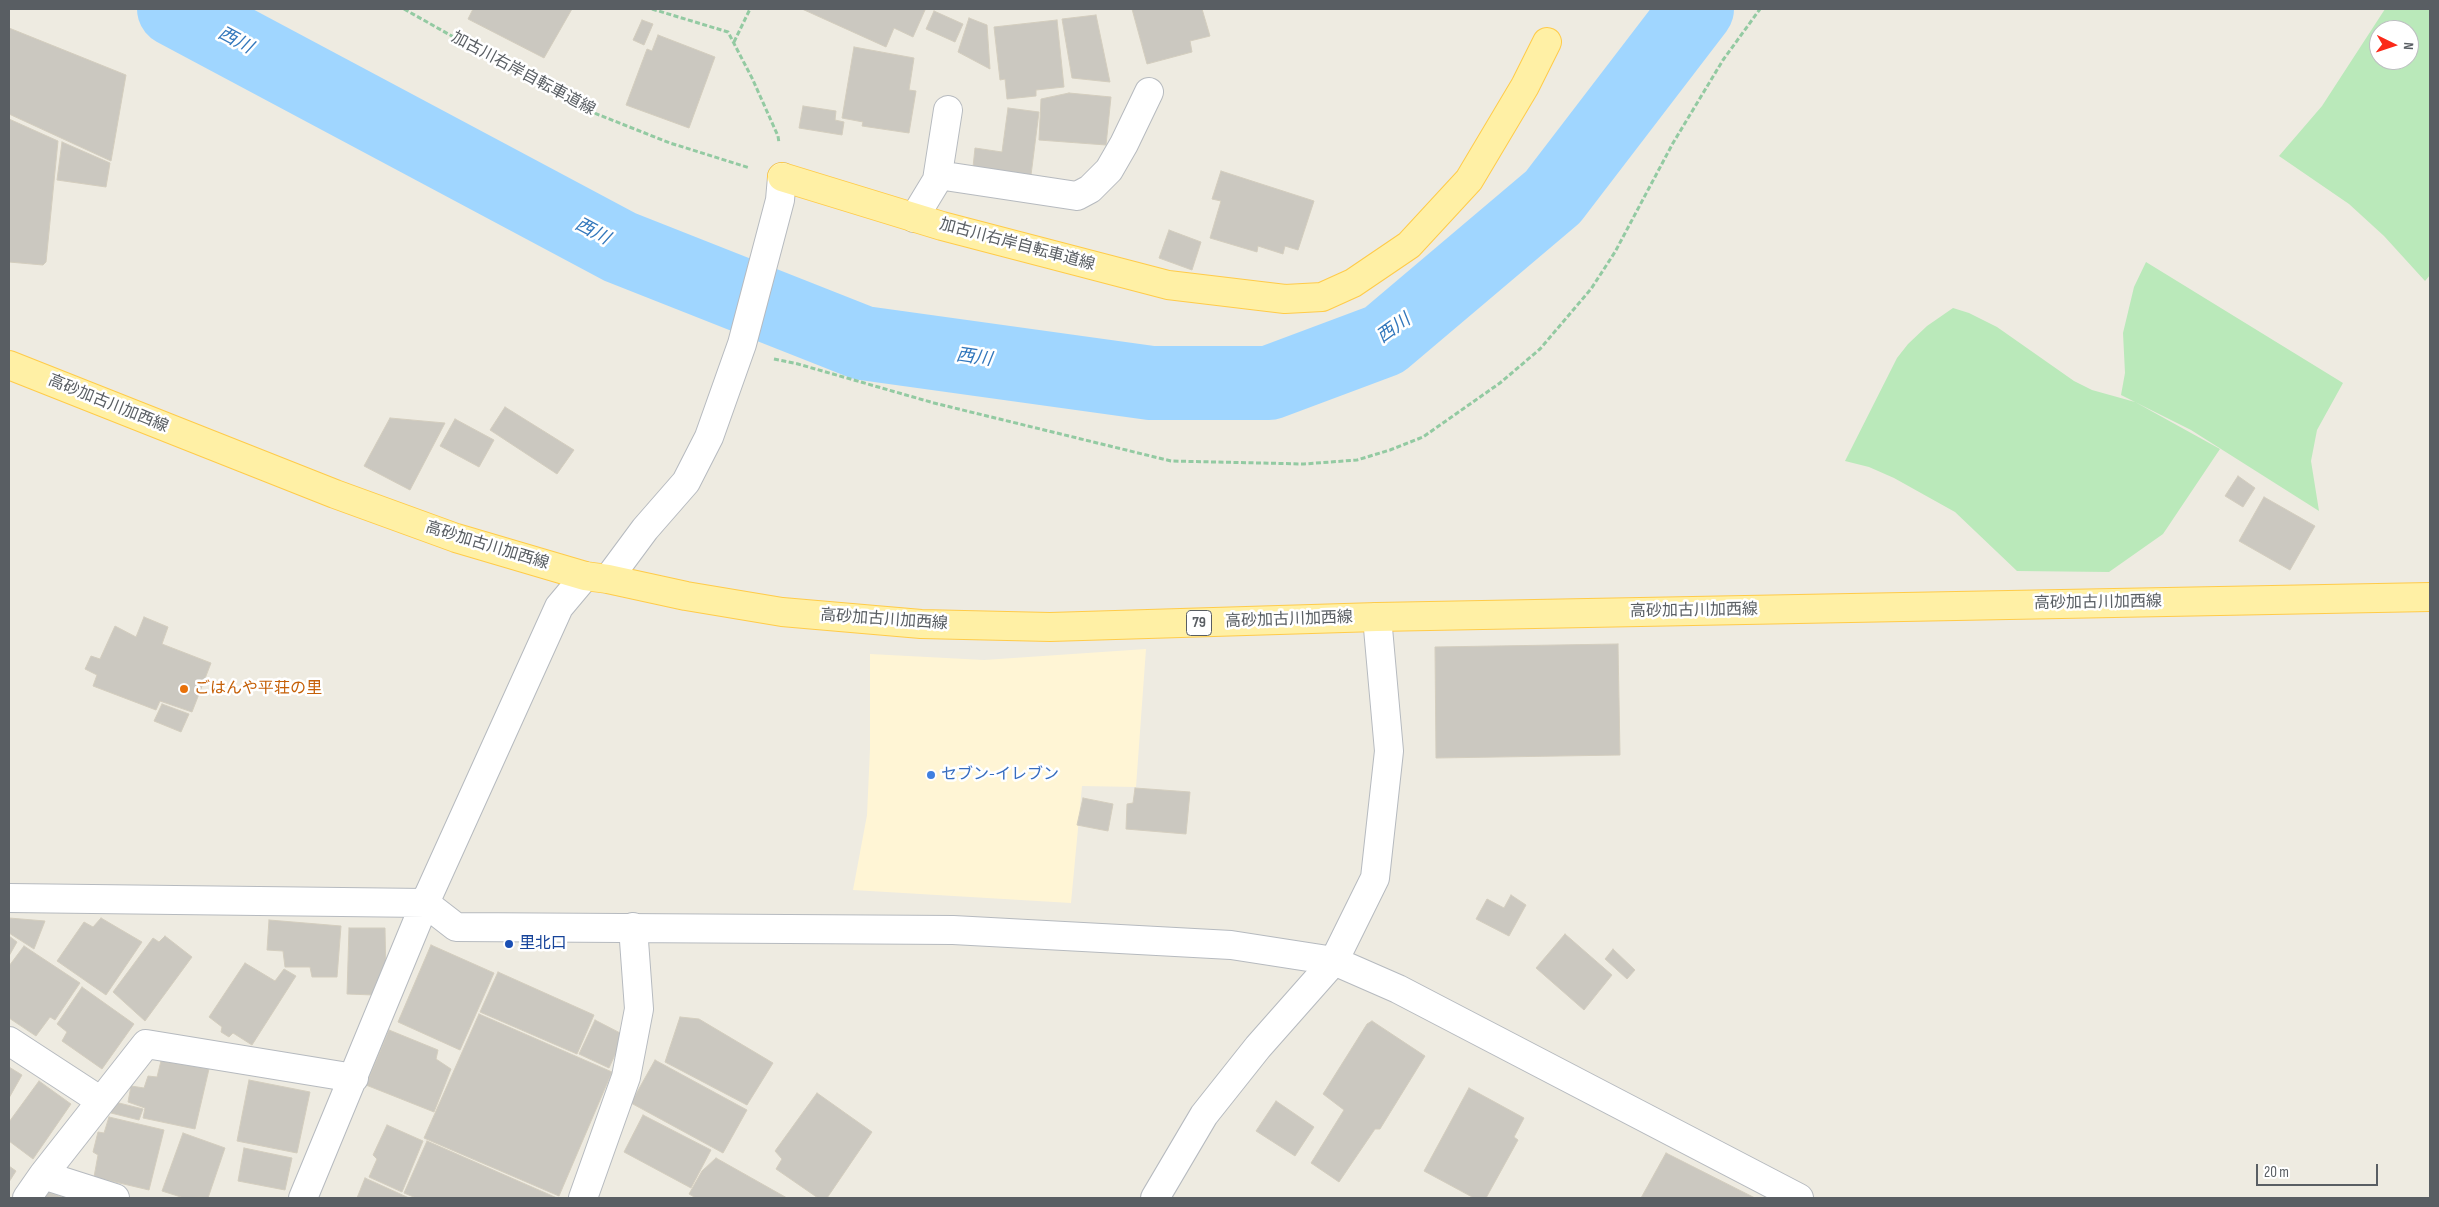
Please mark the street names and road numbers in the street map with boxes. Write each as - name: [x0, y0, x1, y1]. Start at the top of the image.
- street label: 加古川右岸自転車道線: [448, 28, 598, 120]
- street label: 加古川右岸自転車道線: [937, 215, 1097, 275]
- street label: 高砂加古川加西線: [45, 371, 171, 437]
- street label: 高砂加古川加西線: [423, 518, 551, 574]
- street label: 高砂加古川加西線: [2034, 592, 2162, 614]
- street label: 高砂加古川加西線: [1630, 600, 1758, 622]
- street label: 高砂加古川加西線: [819, 606, 949, 634]
- street label: 高砂加古川加西線: [1225, 608, 1353, 632]
- road number: 79: [1186, 610, 1212, 636]

